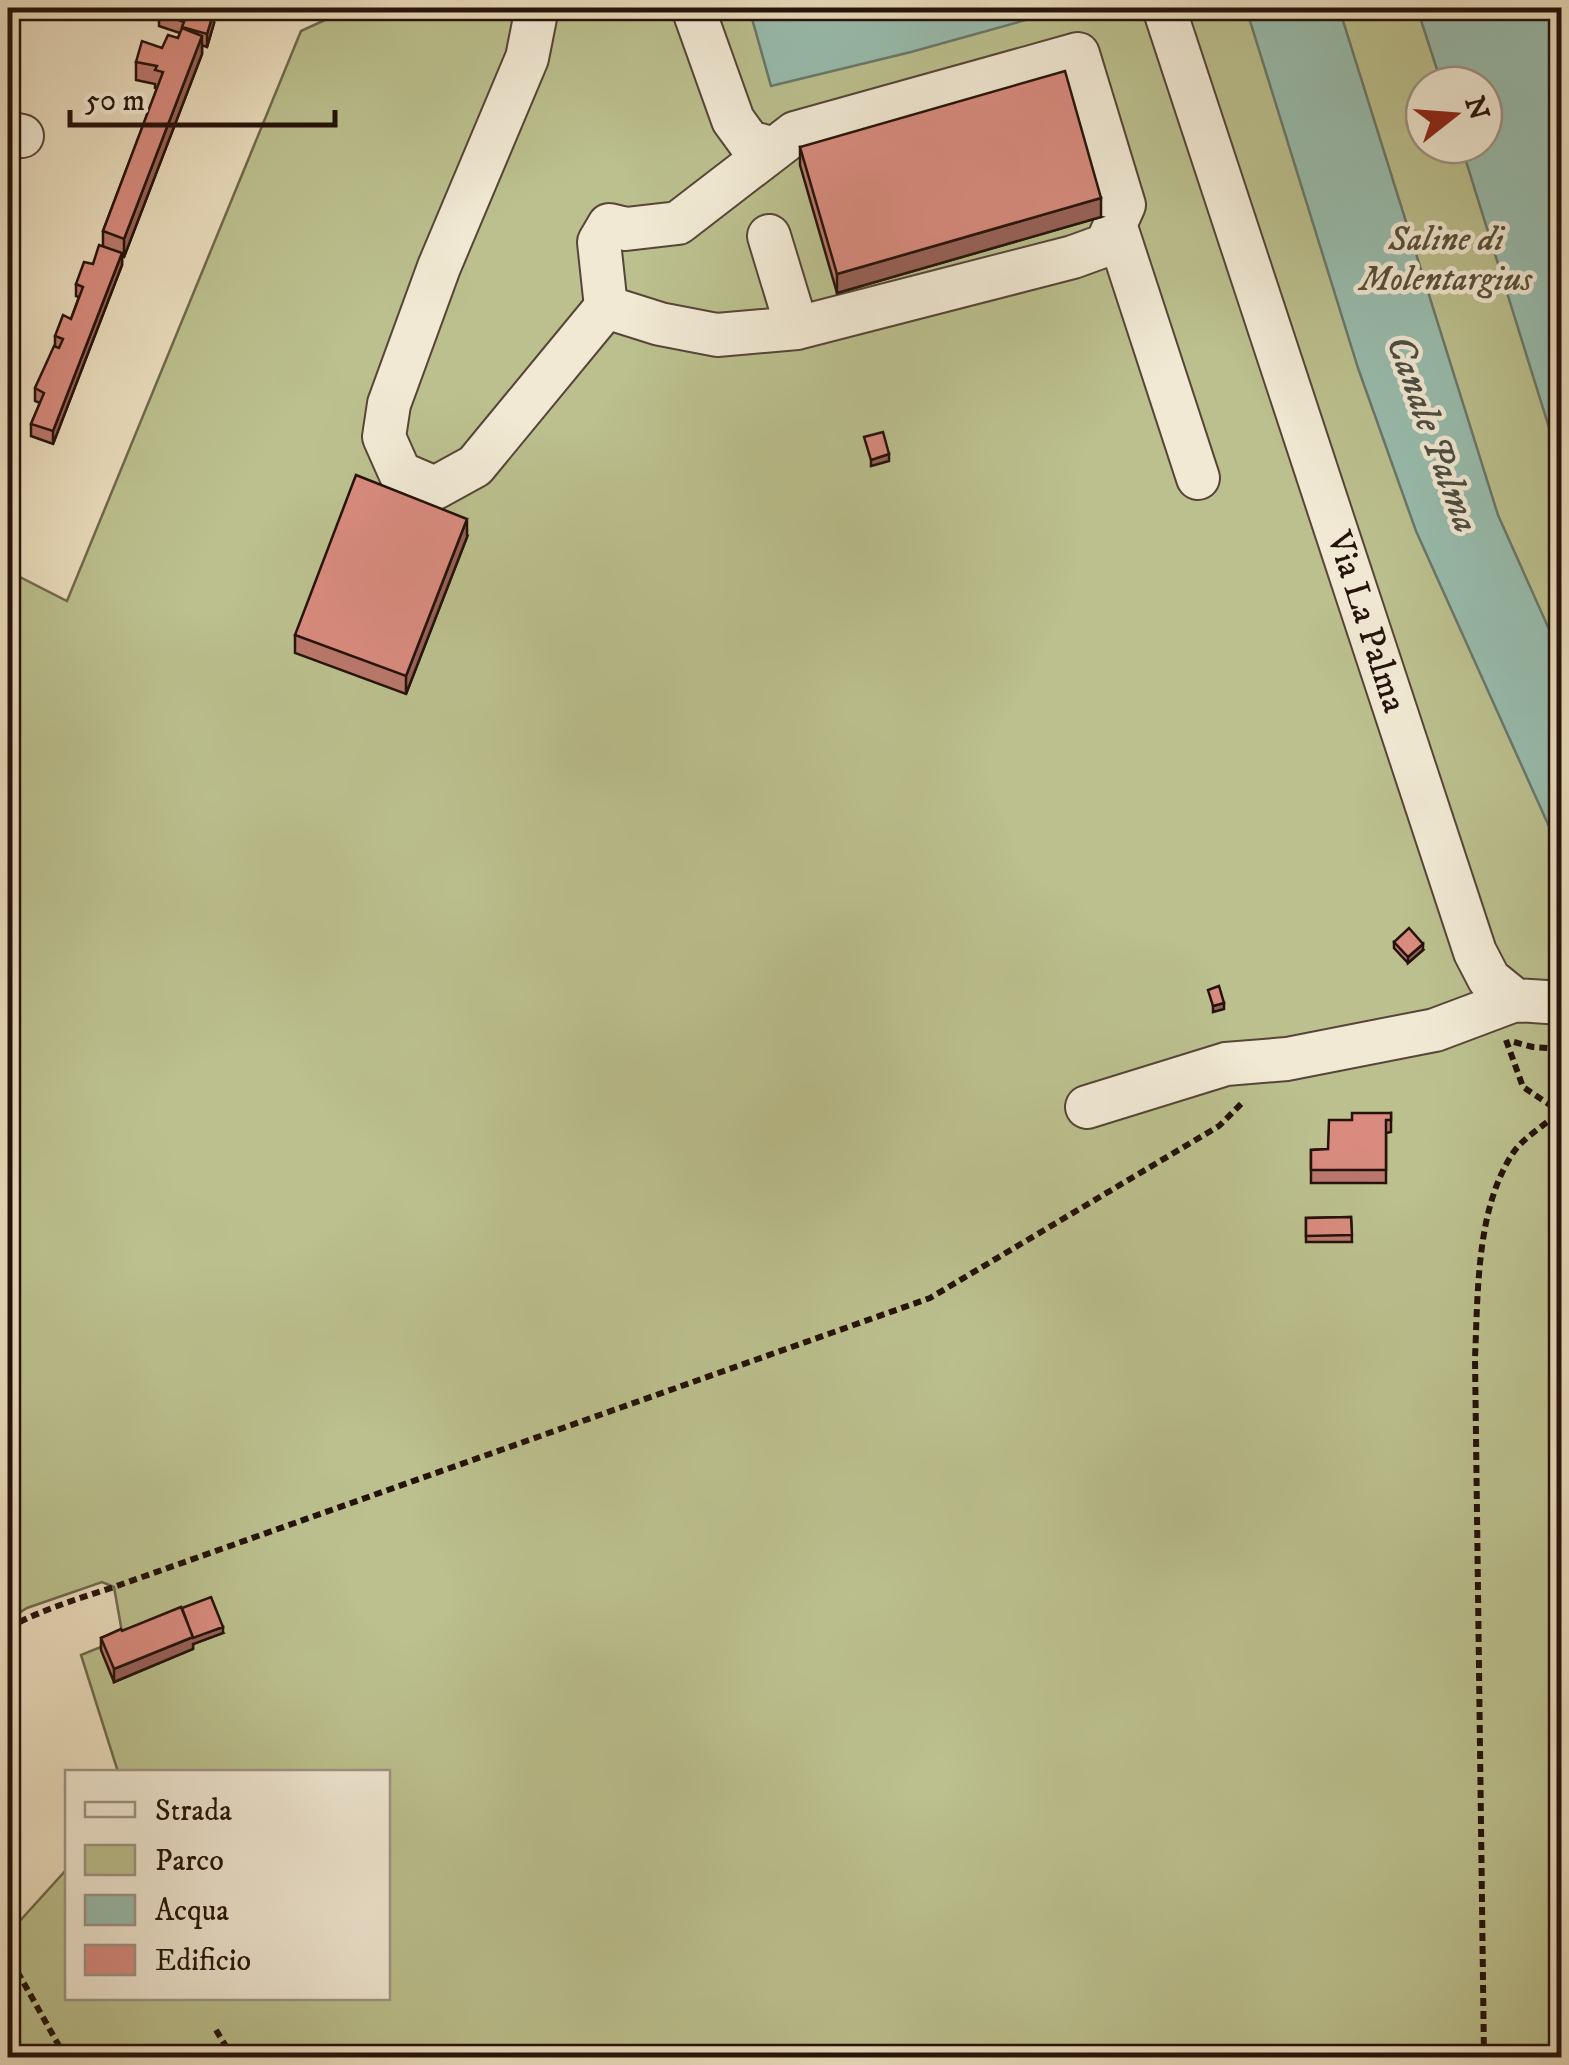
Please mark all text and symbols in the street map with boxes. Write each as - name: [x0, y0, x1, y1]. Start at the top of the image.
- scale bar: [70, 65, 335, 127]
- north arrow: [1404, 65, 1504, 165]
- text: 50 m: [85, 83, 145, 120]
- text: N: [1456, 92, 1497, 124]
- park label: Saline di Molentargius: [1357, 218, 1534, 302]
- water label: Canale Palma: [1374, 329, 1490, 539]
- street label: Via La Palma: [1316, 525, 1416, 718]
- legend: [65, 1770, 390, 2000]
- text: Strada: [155, 1793, 232, 1830]
- text: Parco: [155, 1843, 224, 1880]
- text: Acqua: [155, 1893, 229, 1930]
- text: Edificio: [155, 1943, 251, 1980]

